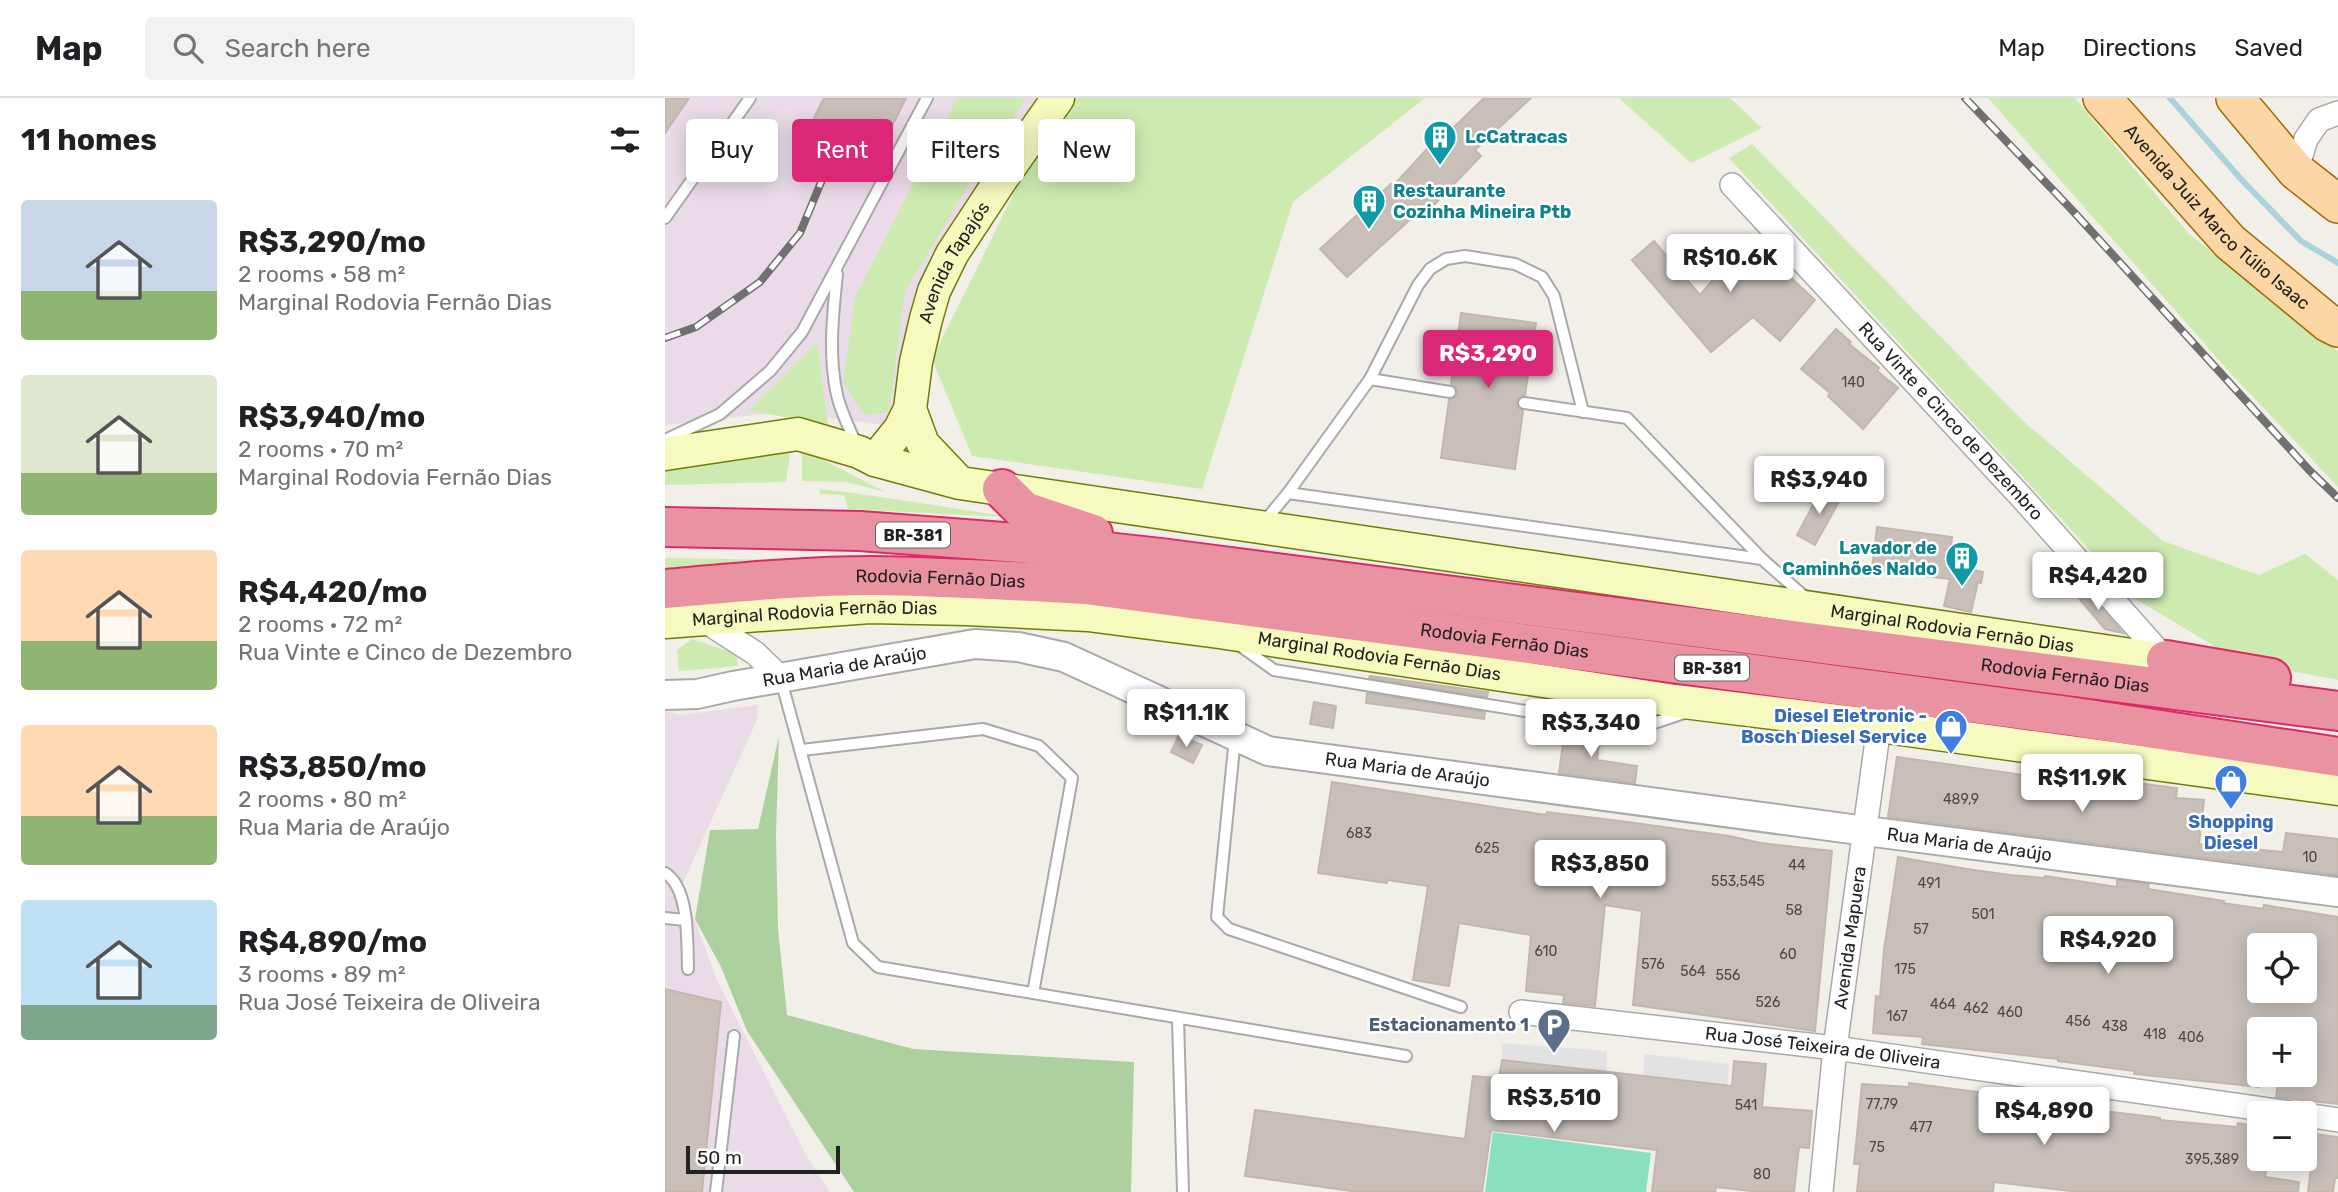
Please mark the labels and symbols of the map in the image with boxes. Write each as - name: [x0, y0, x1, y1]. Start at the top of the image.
- building icon: LcCatracas: [1421, 118, 1459, 167]
- street label: Avenida Juiz Marco Túlio Isaac: [2120, 120, 2314, 314]
- place label: LcCatracas: [1465, 126, 1568, 148]
- place label: Restaurante Cozinha Mineira Ptb: [1393, 180, 1571, 223]
- building icon: Restaurante Cozinha Mineira Ptb: [1350, 182, 1388, 231]
- street label: Avenida Tapajós: [914, 197, 994, 326]
- pin: R$10.6K: [1665, 234, 1795, 294]
- street label: Rua Vinte e Cinco de Dezembro: [1854, 318, 2048, 525]
- pin: R$3,290: [1423, 330, 1553, 390]
- house number: 140: [1841, 374, 1865, 391]
- pin: R$3,940: [1754, 456, 1884, 516]
- road number: BR-381: [876, 522, 950, 548]
- place label: Lavador de Caminhões Naldo: [1782, 537, 1937, 580]
- building icon: Lavador de Caminhões Naldo: [1943, 539, 1981, 588]
- pin: R$4,420: [2033, 552, 2163, 612]
- street label: Rodovia Fernão Dias: [855, 565, 1026, 593]
- street label: Marginal Rodovia Fernão Dias: [691, 596, 938, 631]
- street label: Marginal Rodovia Fernão Dias: [1829, 600, 2076, 657]
- street label: Rodovia Fernão Dias: [1419, 619, 1590, 663]
- street label: Marginal Rodovia Fernão Dias: [1256, 627, 1503, 686]
- street label: Rua Maria de Araújo: [761, 642, 928, 692]
- street label: Rodovia Fernão Dias: [1979, 654, 2151, 697]
- road number: BR-381: [1675, 656, 1749, 680]
- pin: R$11.1K: [1121, 690, 1251, 749]
- pin: R$3,340: [1526, 700, 1656, 759]
- place label: Diesel Eletronic - Bosch Diesel Service: [1741, 705, 1927, 748]
- shop icon: Diesel Eletronic - Bosch Diesel Service: [1932, 707, 1970, 756]
- street label: Rua Maria de Araújo: [1324, 748, 1491, 792]
- pin: R$11.9K: [2017, 754, 2147, 814]
- shop icon: Shopping Diesel: [2212, 762, 2250, 811]
- house number: 489,9: [1943, 791, 1979, 808]
- place label: Shopping Diesel: [2188, 811, 2274, 854]
- street label: Rua Maria de Araújo: [1886, 823, 2053, 866]
- house number: 683: [1346, 825, 1372, 842]
- house number: 625: [1475, 840, 1499, 857]
- pin: R$3,850: [1535, 840, 1665, 900]
- house number: 10: [2303, 849, 2318, 866]
- house number: 44: [1788, 857, 1806, 874]
- street label: Avenida Mapuera: [1829, 865, 1871, 1011]
- house number: 553,545: [1711, 873, 1765, 890]
- house number: 491: [1918, 875, 1940, 892]
- house number: 58: [1785, 902, 1803, 919]
- house number: 501: [1971, 906, 1995, 923]
- pin: R$4,920: [2043, 916, 2173, 976]
- house number: 57: [1913, 921, 1929, 938]
- house number: 610: [1535, 943, 1558, 960]
- house number: 60: [1779, 946, 1797, 963]
- house number: 576: [1641, 956, 1665, 973]
- house number: 175: [1894, 961, 1916, 978]
- house number: 564: [1680, 963, 1706, 980]
- house number: 556: [1715, 967, 1741, 984]
- house number: 526: [1756, 994, 1780, 1011]
- house number: 464: [1930, 996, 1956, 1013]
- house number: 462: [1963, 1000, 1989, 1017]
- house number: 460: [1997, 1004, 2023, 1021]
- parking icon: Estacionamento 1: [1535, 1006, 1573, 1055]
- house number: 167: [1886, 1008, 1908, 1025]
- house number: 456: [2065, 1013, 2091, 1030]
- place label: Estacionamento 1: [1369, 1014, 1529, 1036]
- house number: 438: [2102, 1018, 2128, 1035]
- street label: Rua José Teixeira de Oliveira: [1704, 1022, 1942, 1074]
- house number: 418: [2143, 1026, 2167, 1043]
- house number: 406: [2178, 1029, 2204, 1046]
- pin: R$3,510: [1489, 1074, 1619, 1134]
- pin: R$4,890: [1979, 1088, 2109, 1147]
- house number: 77,79: [1866, 1096, 1898, 1113]
- house number: 541: [1735, 1097, 1757, 1114]
- house number: 477: [1910, 1119, 1932, 1136]
- house number: 75: [1869, 1139, 1885, 1156]
- scale bar: [686, 1143, 840, 1175]
- house number: 395,389: [2185, 1151, 2239, 1168]
- house number: 80: [1753, 1166, 1771, 1183]

